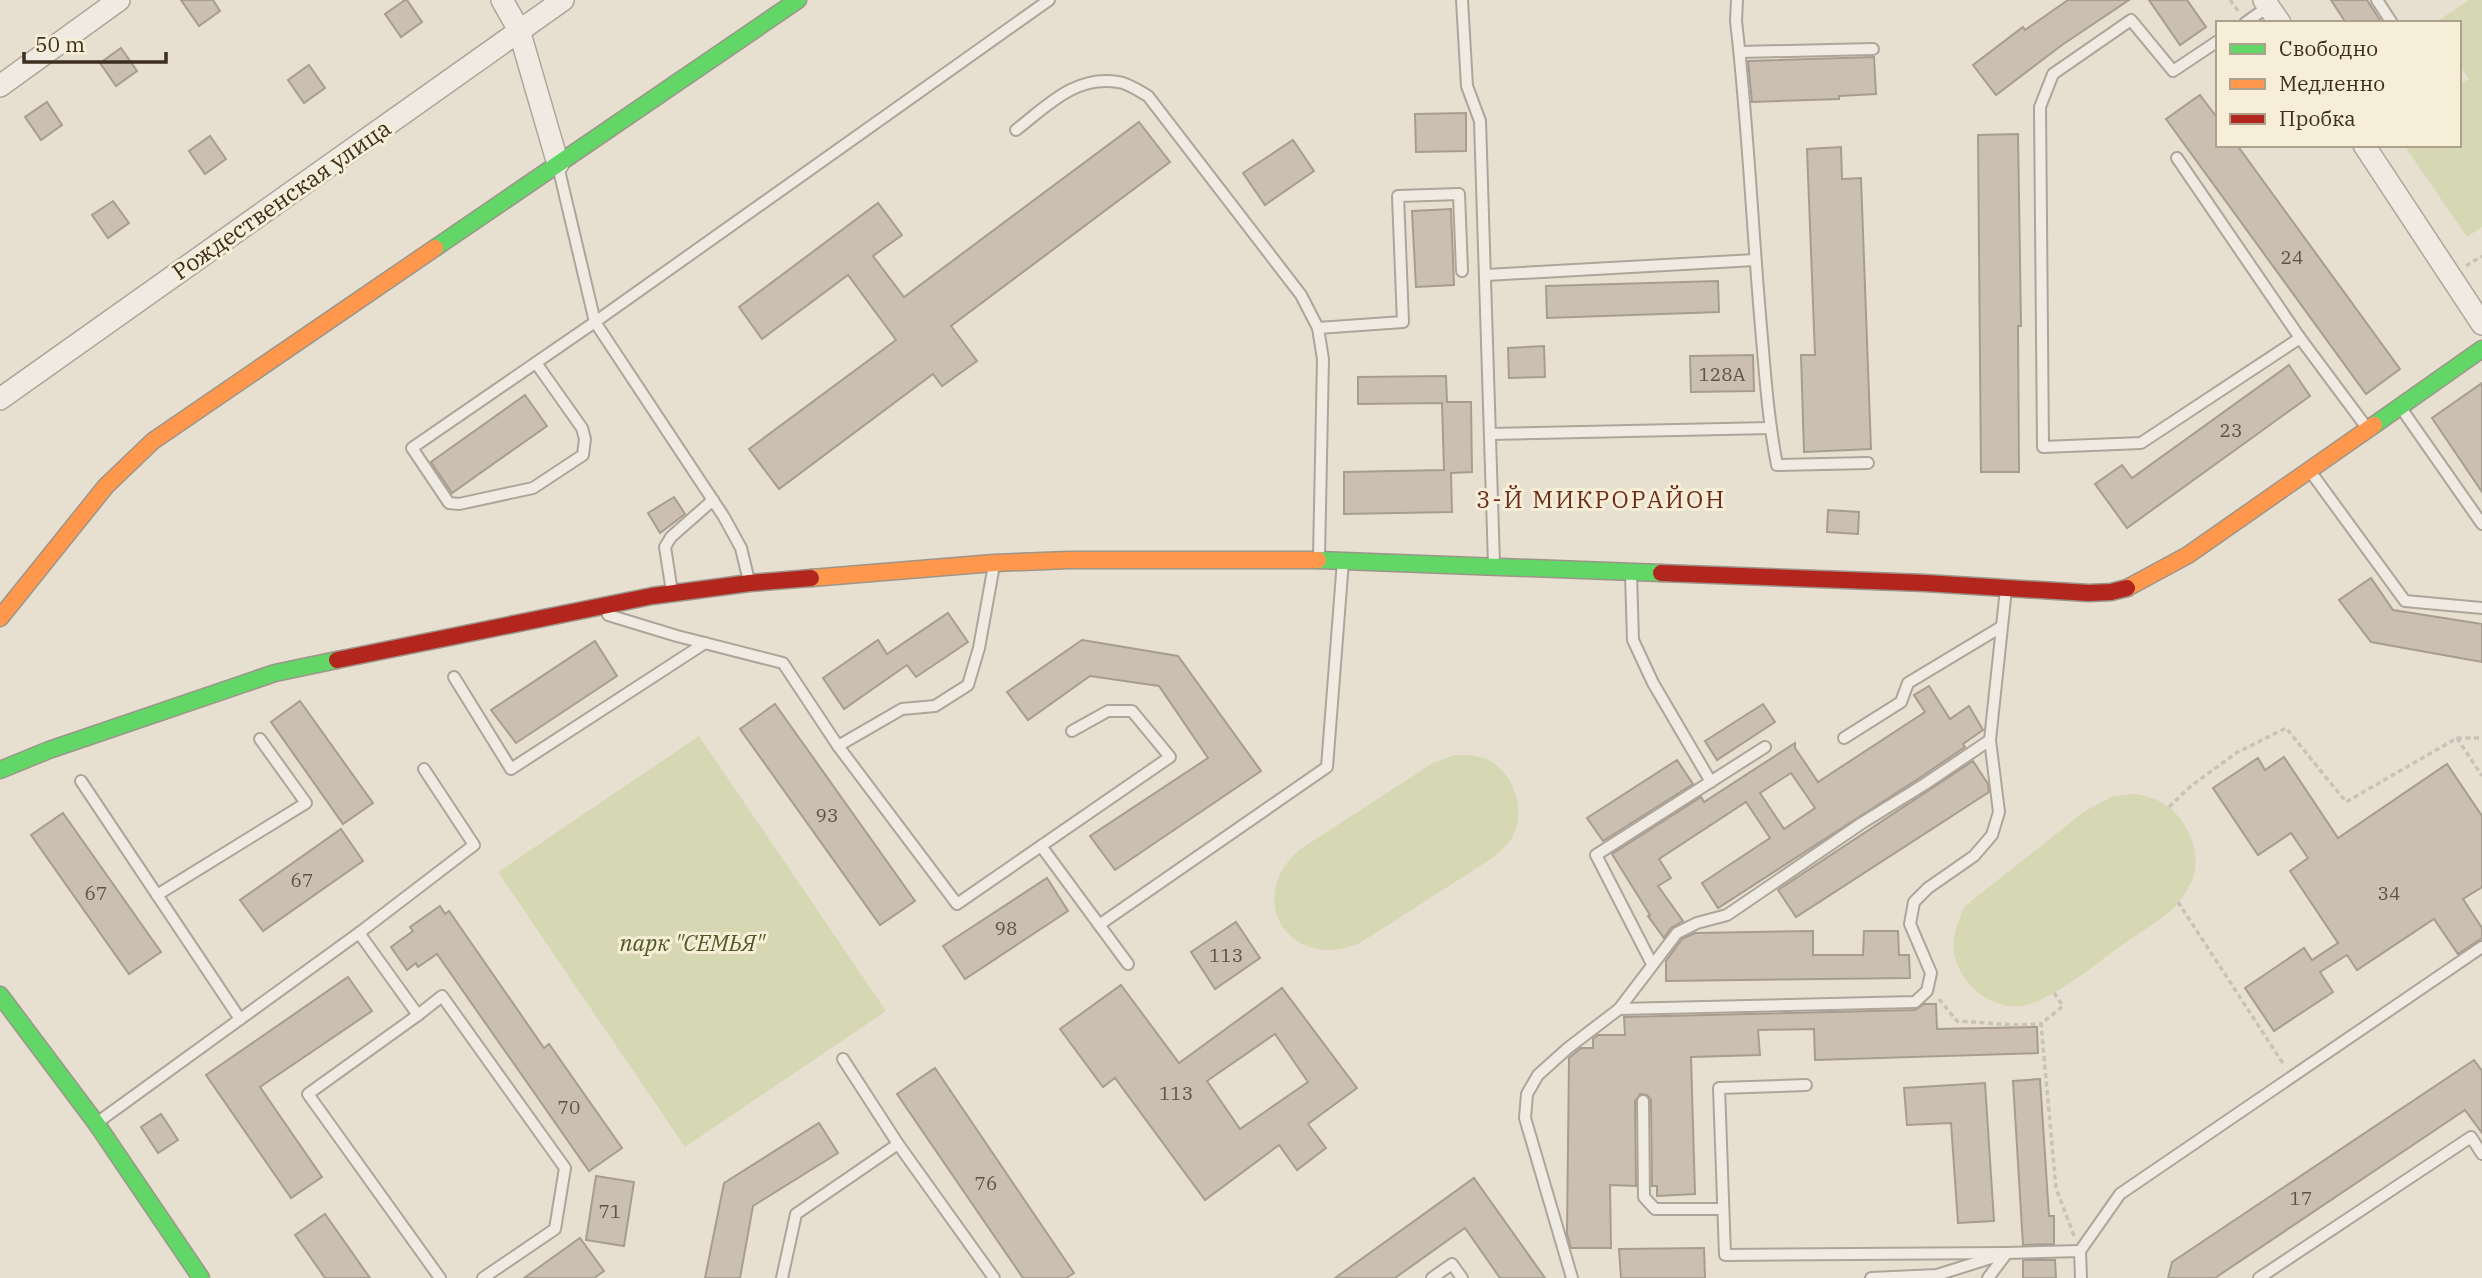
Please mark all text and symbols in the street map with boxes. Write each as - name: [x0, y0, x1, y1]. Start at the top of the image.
- scale bar: [24, 21, 166, 65]
- legend: [2216, 21, 2461, 147]
- text: 50 m: [35, 30, 85, 58]
- text: Свободно: [2279, 34, 2378, 62]
- text: Медленно: [2279, 69, 2385, 97]
- text: Пробка: [2279, 104, 2356, 132]
- street label: Рождественская улица: [166, 112, 396, 286]
- house number: 24: [2281, 245, 2303, 269]
- house number: 128А: [1698, 362, 1746, 386]
- house number: 23: [2220, 418, 2242, 442]
- district label: 3-Й МИКРОРАЙОН: [1476, 483, 1726, 515]
- house number: 93: [816, 803, 838, 827]
- house number: 67: [291, 868, 313, 892]
- house number: 67: [85, 881, 107, 905]
- house number: 34: [2378, 881, 2400, 905]
- house number: 98: [995, 916, 1017, 940]
- park label: парк "СЕМЬЯ": [619, 927, 767, 957]
- house number: 113: [1209, 943, 1243, 967]
- house number: 113: [1159, 1081, 1193, 1105]
- house number: 70: [558, 1095, 580, 1119]
- house number: 76: [975, 1171, 997, 1195]
- house number: 17: [2290, 1186, 2312, 1210]
- house number: 71: [599, 1199, 621, 1223]

